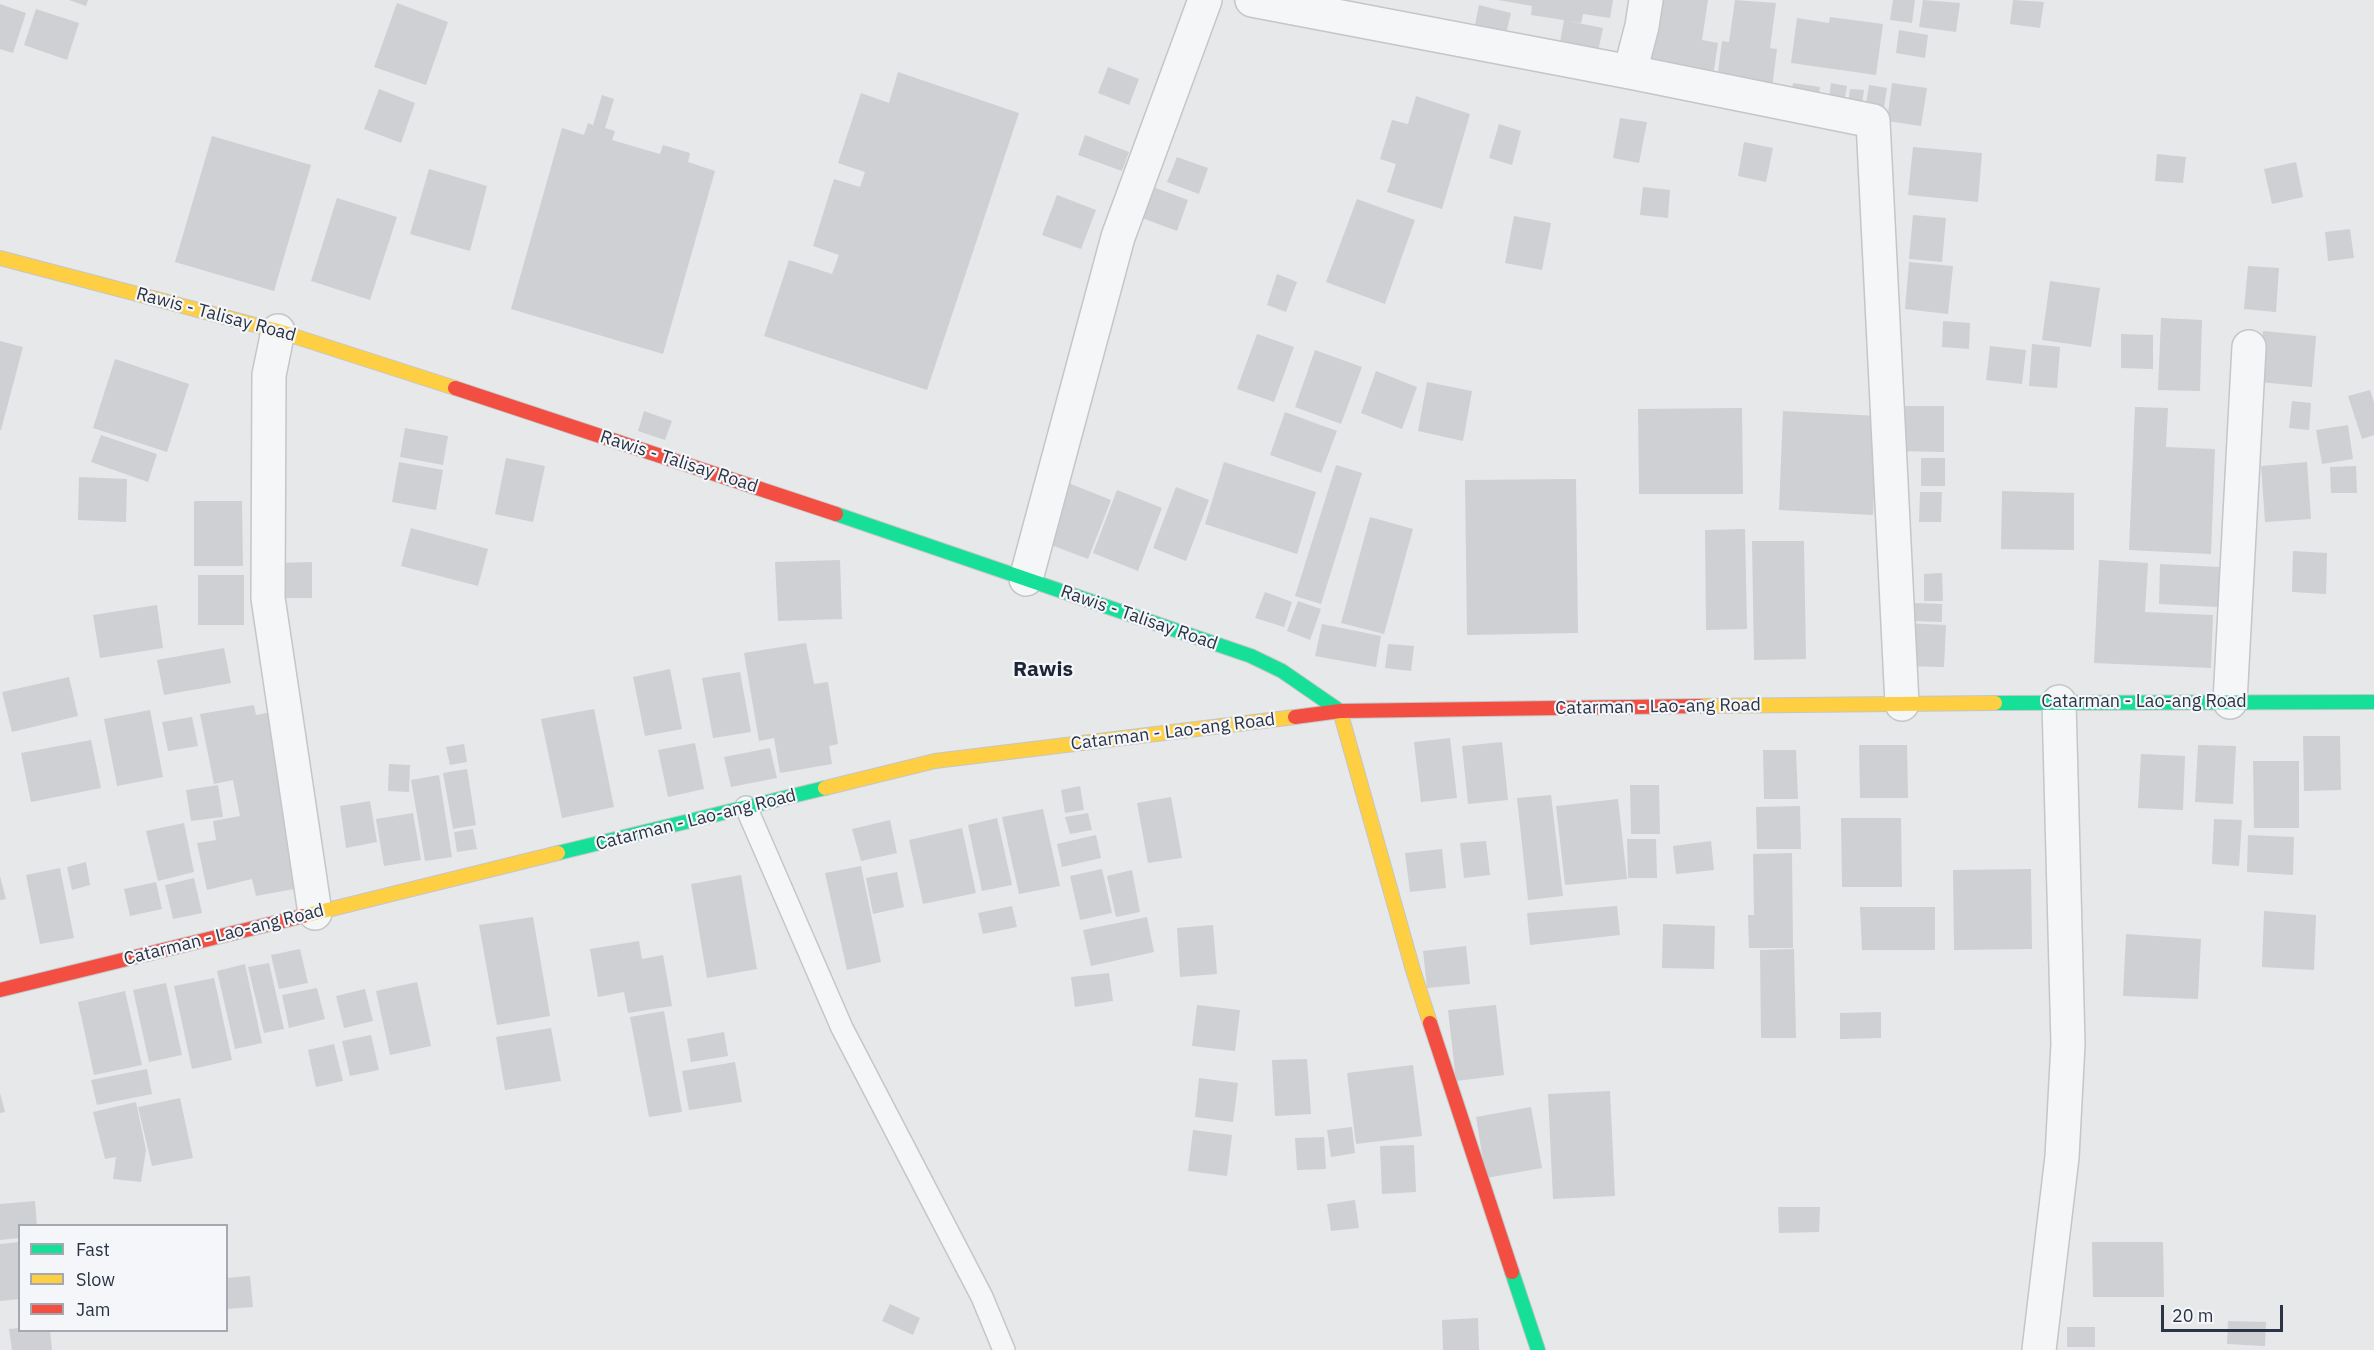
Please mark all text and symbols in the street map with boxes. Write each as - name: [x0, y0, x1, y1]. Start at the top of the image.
- street label: Rawis - Talisay Road: [134, 283, 298, 347]
- street label: Rawis - Talisay Road: [597, 426, 761, 498]
- street label: Rawis - Talisay Road: [1058, 581, 1220, 655]
- district label: Rawis: [1013, 657, 1073, 683]
- street label: Catarman - Lao-ang Road: [2041, 691, 2247, 713]
- street label: Catarman - Lao-ang Road: [1555, 694, 1761, 720]
- street label: Catarman - Lao-ang Road: [1070, 709, 1276, 755]
- street label: Catarman - Lao-ang Road: [594, 785, 798, 855]
- street label: Catarman - Lao-ang Road: [122, 900, 326, 970]
- legend: [18, 1224, 228, 1332]
- text: Fast: [76, 1238, 110, 1261]
- text: Slow: [76, 1268, 115, 1291]
- scale bar: [2164, 1293, 2286, 1331]
- text: Jam: [76, 1298, 111, 1321]
- text: 20 m: [2172, 1304, 2214, 1327]

